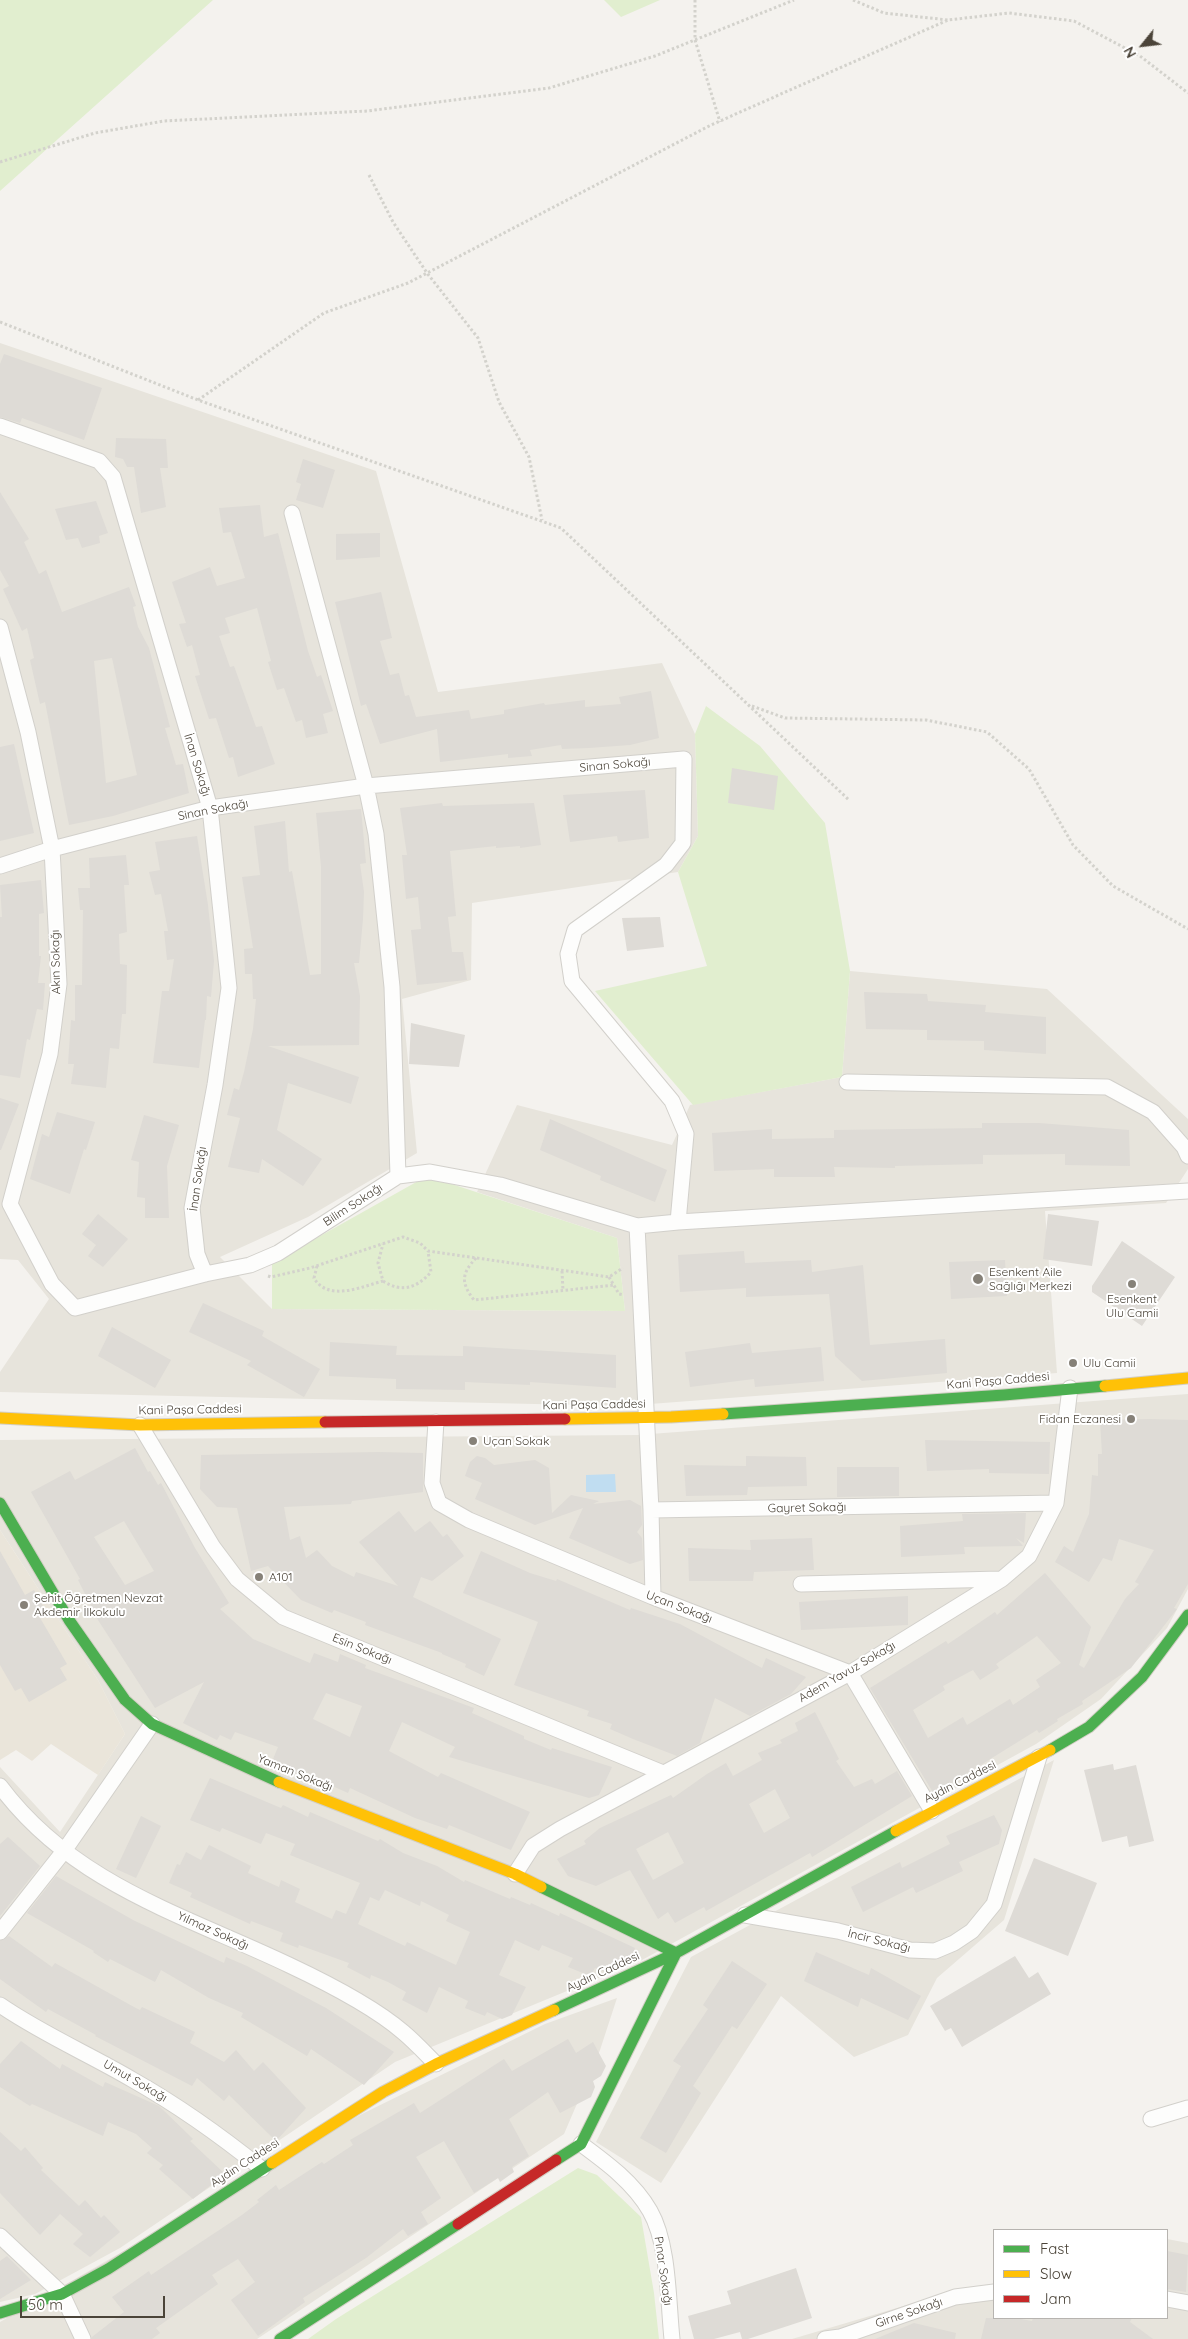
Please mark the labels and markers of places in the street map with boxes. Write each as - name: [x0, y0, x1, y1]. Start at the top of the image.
- place label: Esenkent Aile Sağlığı Merkezi: [989, 1265, 1072, 1293]
- marker: Esenkent Aile Sağlığı Merkezi: [971, 1272, 985, 1286]
- marker: Esenkent Ulu Camii: [1126, 1278, 1138, 1290]
- place label: Esenkent Ulu Camii: [1106, 1292, 1158, 1320]
- place label: Ulu Camii: [1083, 1356, 1136, 1370]
- marker: Ulu Camii: [1067, 1357, 1079, 1369]
- place label: Fidan Eczanesi: [1039, 1412, 1121, 1426]
- marker: Fidan Eczanesi: [1125, 1413, 1137, 1425]
- place label: Uçan Sokak: [483, 1434, 549, 1448]
- marker: Uçan Sokak: [467, 1435, 479, 1447]
- place label: A101: [269, 1570, 293, 1584]
- marker: A101: [253, 1571, 265, 1583]
- place label: Şehit Öğretmen Nevzat Akdemir İlkokulu: [34, 1591, 163, 1619]
- marker: Şehit Öğretmen Nevzat Akdemir İlkokulu: [18, 1599, 30, 1611]

